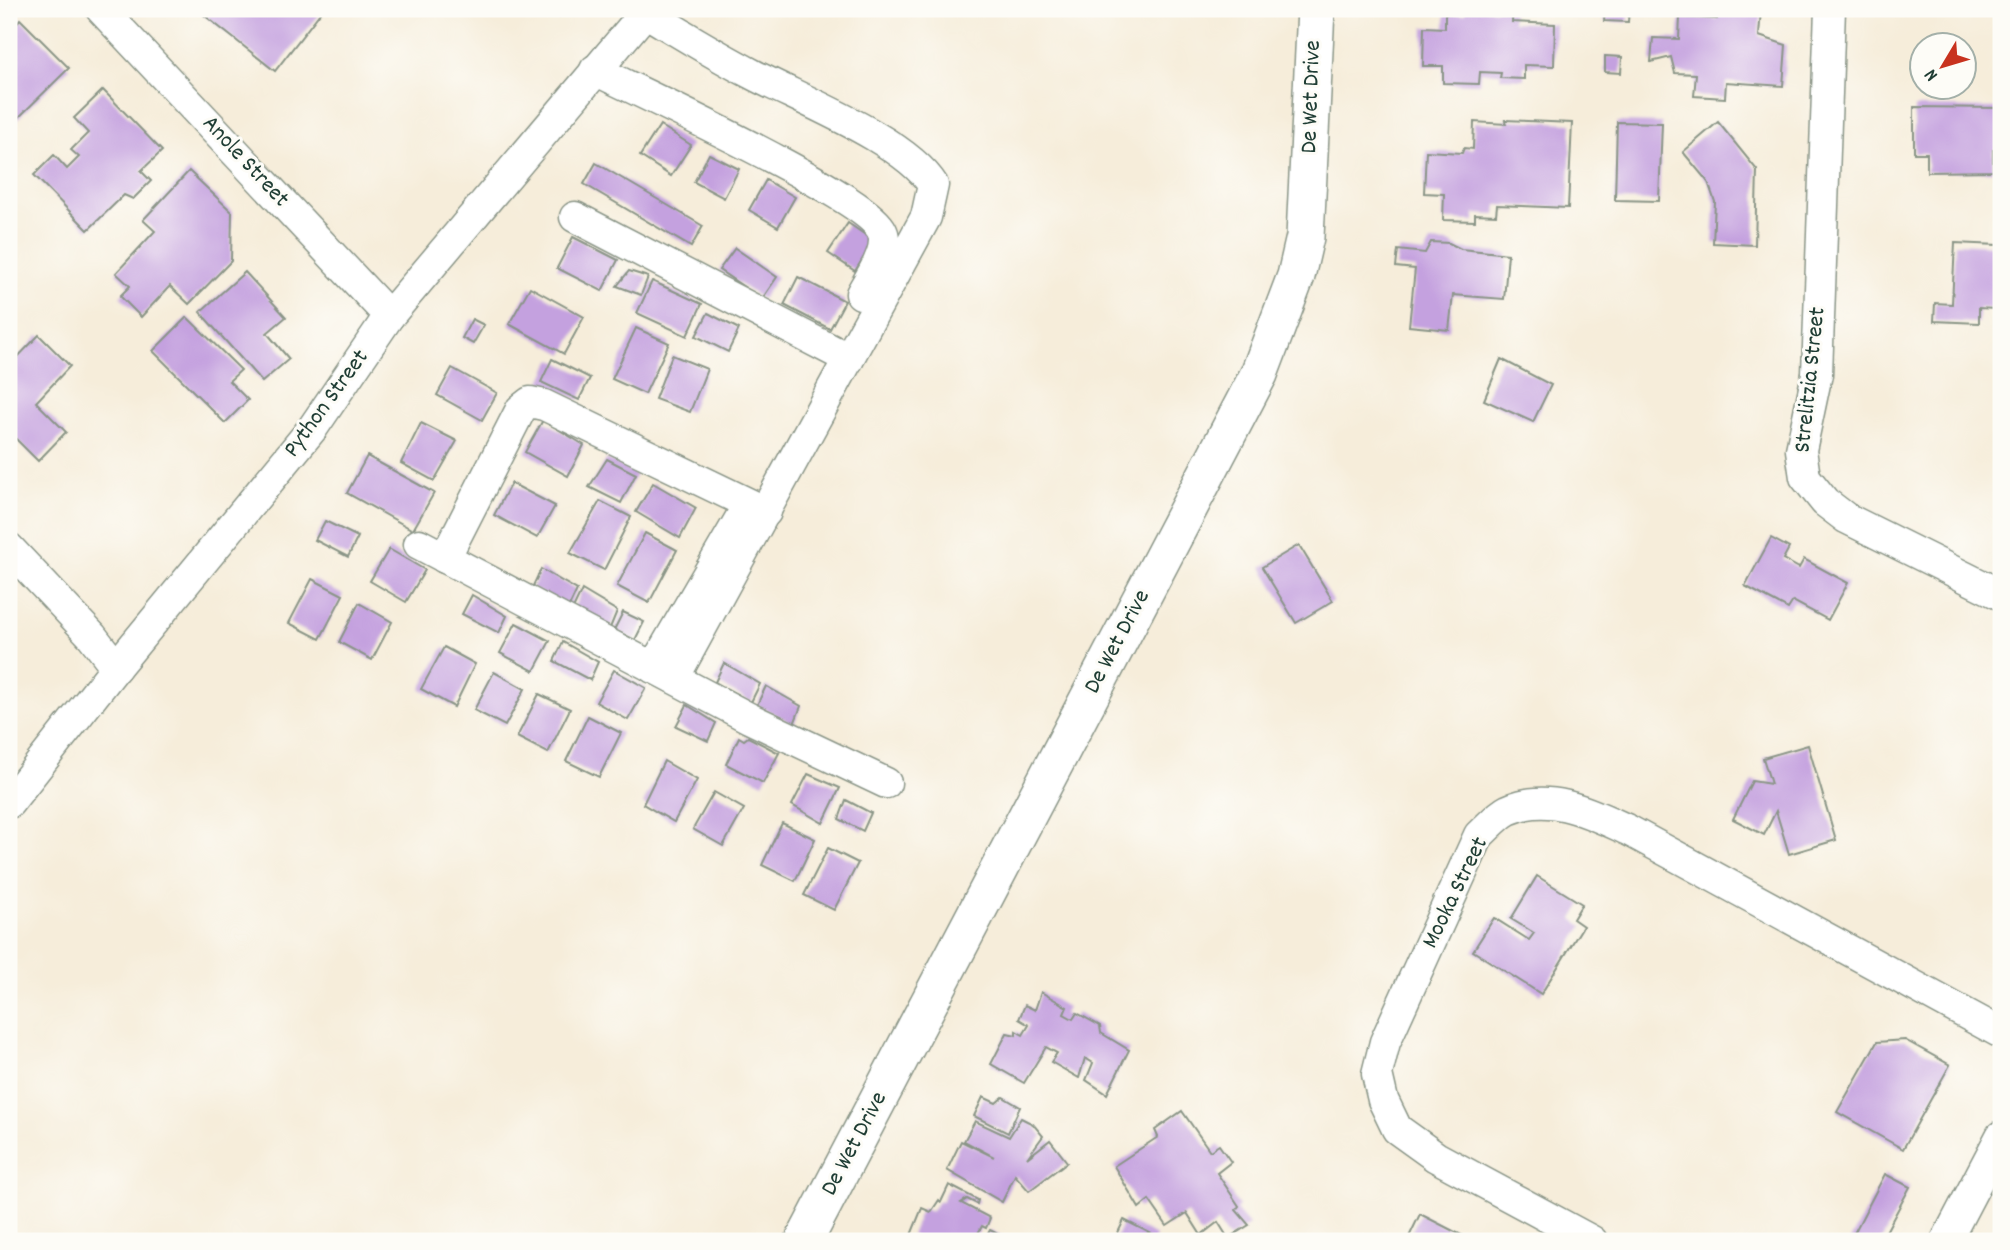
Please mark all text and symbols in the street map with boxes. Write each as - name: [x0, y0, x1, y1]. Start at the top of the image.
- north arrow: [1909, 32, 1979, 102]
- street label: De Wet Drive: [1293, 40, 1331, 154]
- text: N: [1919, 62, 1946, 86]
- street label: Anole Street: [193, 108, 297, 216]
- street label: Strelitzia Street: [1786, 305, 1836, 455]
- street label: Python Street: [276, 343, 378, 465]
- street label: De Wet Drive: [1076, 584, 1160, 700]
- street label: Mooka Street: [1414, 831, 1498, 955]
- street label: De Wet Drive: [813, 1086, 897, 1202]

